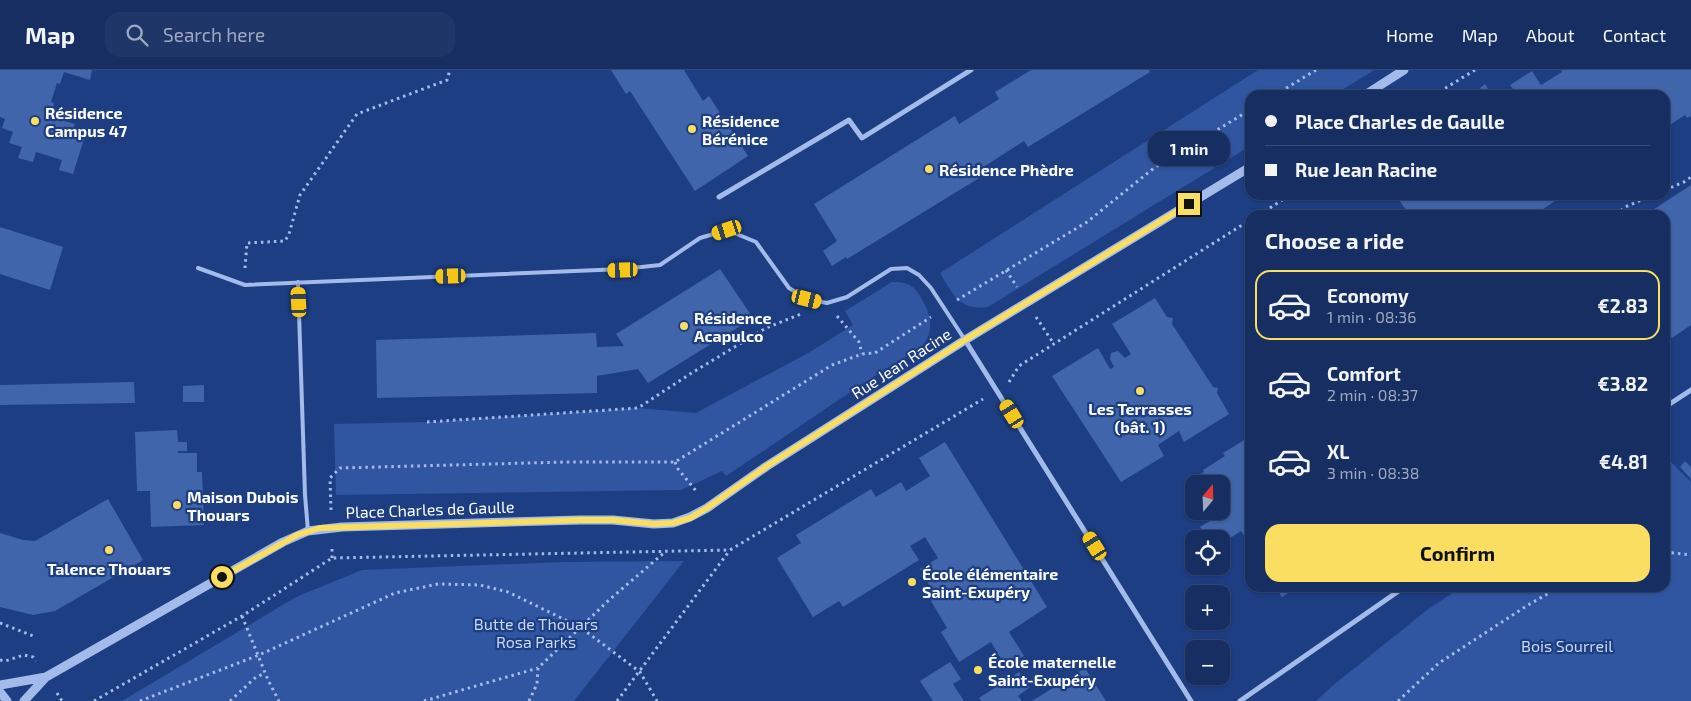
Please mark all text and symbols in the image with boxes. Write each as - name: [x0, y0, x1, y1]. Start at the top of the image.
- search box: [105, 12, 455, 57]
- text: Map: [25, 20, 75, 49]
- icon: search: [123, 21, 151, 49]
- text: Search here: [163, 23, 265, 46]
- text: Home: [1386, 24, 1434, 46]
- text: Map: [1462, 24, 1498, 46]
- text: About: [1526, 24, 1575, 46]
- text: Contact: [1603, 24, 1666, 46]
- place label: Résidence Campus 47: [45, 103, 128, 140]
- text: Place Charles de Gaulle: [1295, 110, 1505, 133]
- place label: Résidence Bérénice: [702, 111, 779, 148]
- marker: Résidence Campus 47: [29, 115, 41, 127]
- marker: Résidence Bérénice: [686, 123, 698, 135]
- callout: 1 min: [1148, 132, 1230, 166]
- text: 1 min: [1170, 139, 1208, 158]
- text: Rue Jean Racine: [1295, 158, 1437, 181]
- place label: Résidence Phèdre: [939, 160, 1074, 179]
- marker: Résidence Phèdre: [923, 163, 935, 175]
- route end: [1178, 193, 1200, 215]
- car: [710, 218, 743, 242]
- text: Choose a ride: [1265, 227, 1404, 253]
- car: [607, 262, 638, 278]
- car: [435, 268, 466, 284]
- icon: car: [1267, 283, 1312, 328]
- text: Economy: [1327, 284, 1409, 307]
- car: [290, 287, 307, 317]
- car: [790, 288, 823, 310]
- text: €2.83: [1598, 294, 1648, 317]
- text: 1 min · 08:36: [1327, 307, 1416, 326]
- place label: Résidence Acapulco: [694, 308, 771, 345]
- marker: Résidence Acapulco: [678, 320, 690, 332]
- street label: Rue Jean Racine: [848, 324, 954, 402]
- icon: car: [1267, 361, 1312, 406]
- text: Comfort: [1327, 362, 1401, 385]
- text: €3.82: [1598, 372, 1648, 395]
- marker: Les Terrasses (bât. 1): [1134, 385, 1146, 397]
- text: 2 min · 08:37: [1327, 385, 1418, 404]
- car: [997, 397, 1026, 431]
- place label: Les Terrasses (bât. 1): [1088, 399, 1192, 436]
- icon: car: [1267, 439, 1312, 484]
- text: XL: [1327, 440, 1349, 463]
- text: €4.81: [1599, 450, 1648, 473]
- text: 3 min · 08:38: [1327, 463, 1419, 482]
- north arrow: [1185, 475, 1230, 520]
- map controls: [1185, 475, 1230, 685]
- place label: Maison Dubois Thouars: [187, 487, 298, 524]
- street label: Place Charles de Gaulle: [345, 497, 515, 521]
- marker: Maison Dubois Thouars: [171, 499, 183, 511]
- button: Confirm: [1265, 524, 1650, 582]
- car: [1080, 529, 1109, 563]
- button: locate: [1185, 530, 1230, 575]
- marker: Talence Thouars: [103, 544, 115, 556]
- place label: Talence Thouars: [47, 559, 171, 578]
- place label: École élémentaire Saint-Exupéry: [922, 564, 1058, 602]
- route start: [211, 566, 233, 588]
- marker: École élémentaire Saint-Exupéry: [906, 576, 918, 588]
- button: +: [1185, 585, 1230, 630]
- park label: Butte de Thouars Rosa Parks: [474, 614, 598, 651]
- park label: Bois Sourreil: [1521, 636, 1613, 655]
- button: −: [1185, 640, 1230, 685]
- place label: École maternelle Saint-Exupéry: [988, 652, 1116, 690]
- marker: École maternelle Saint-Exupéry: [972, 664, 984, 676]

